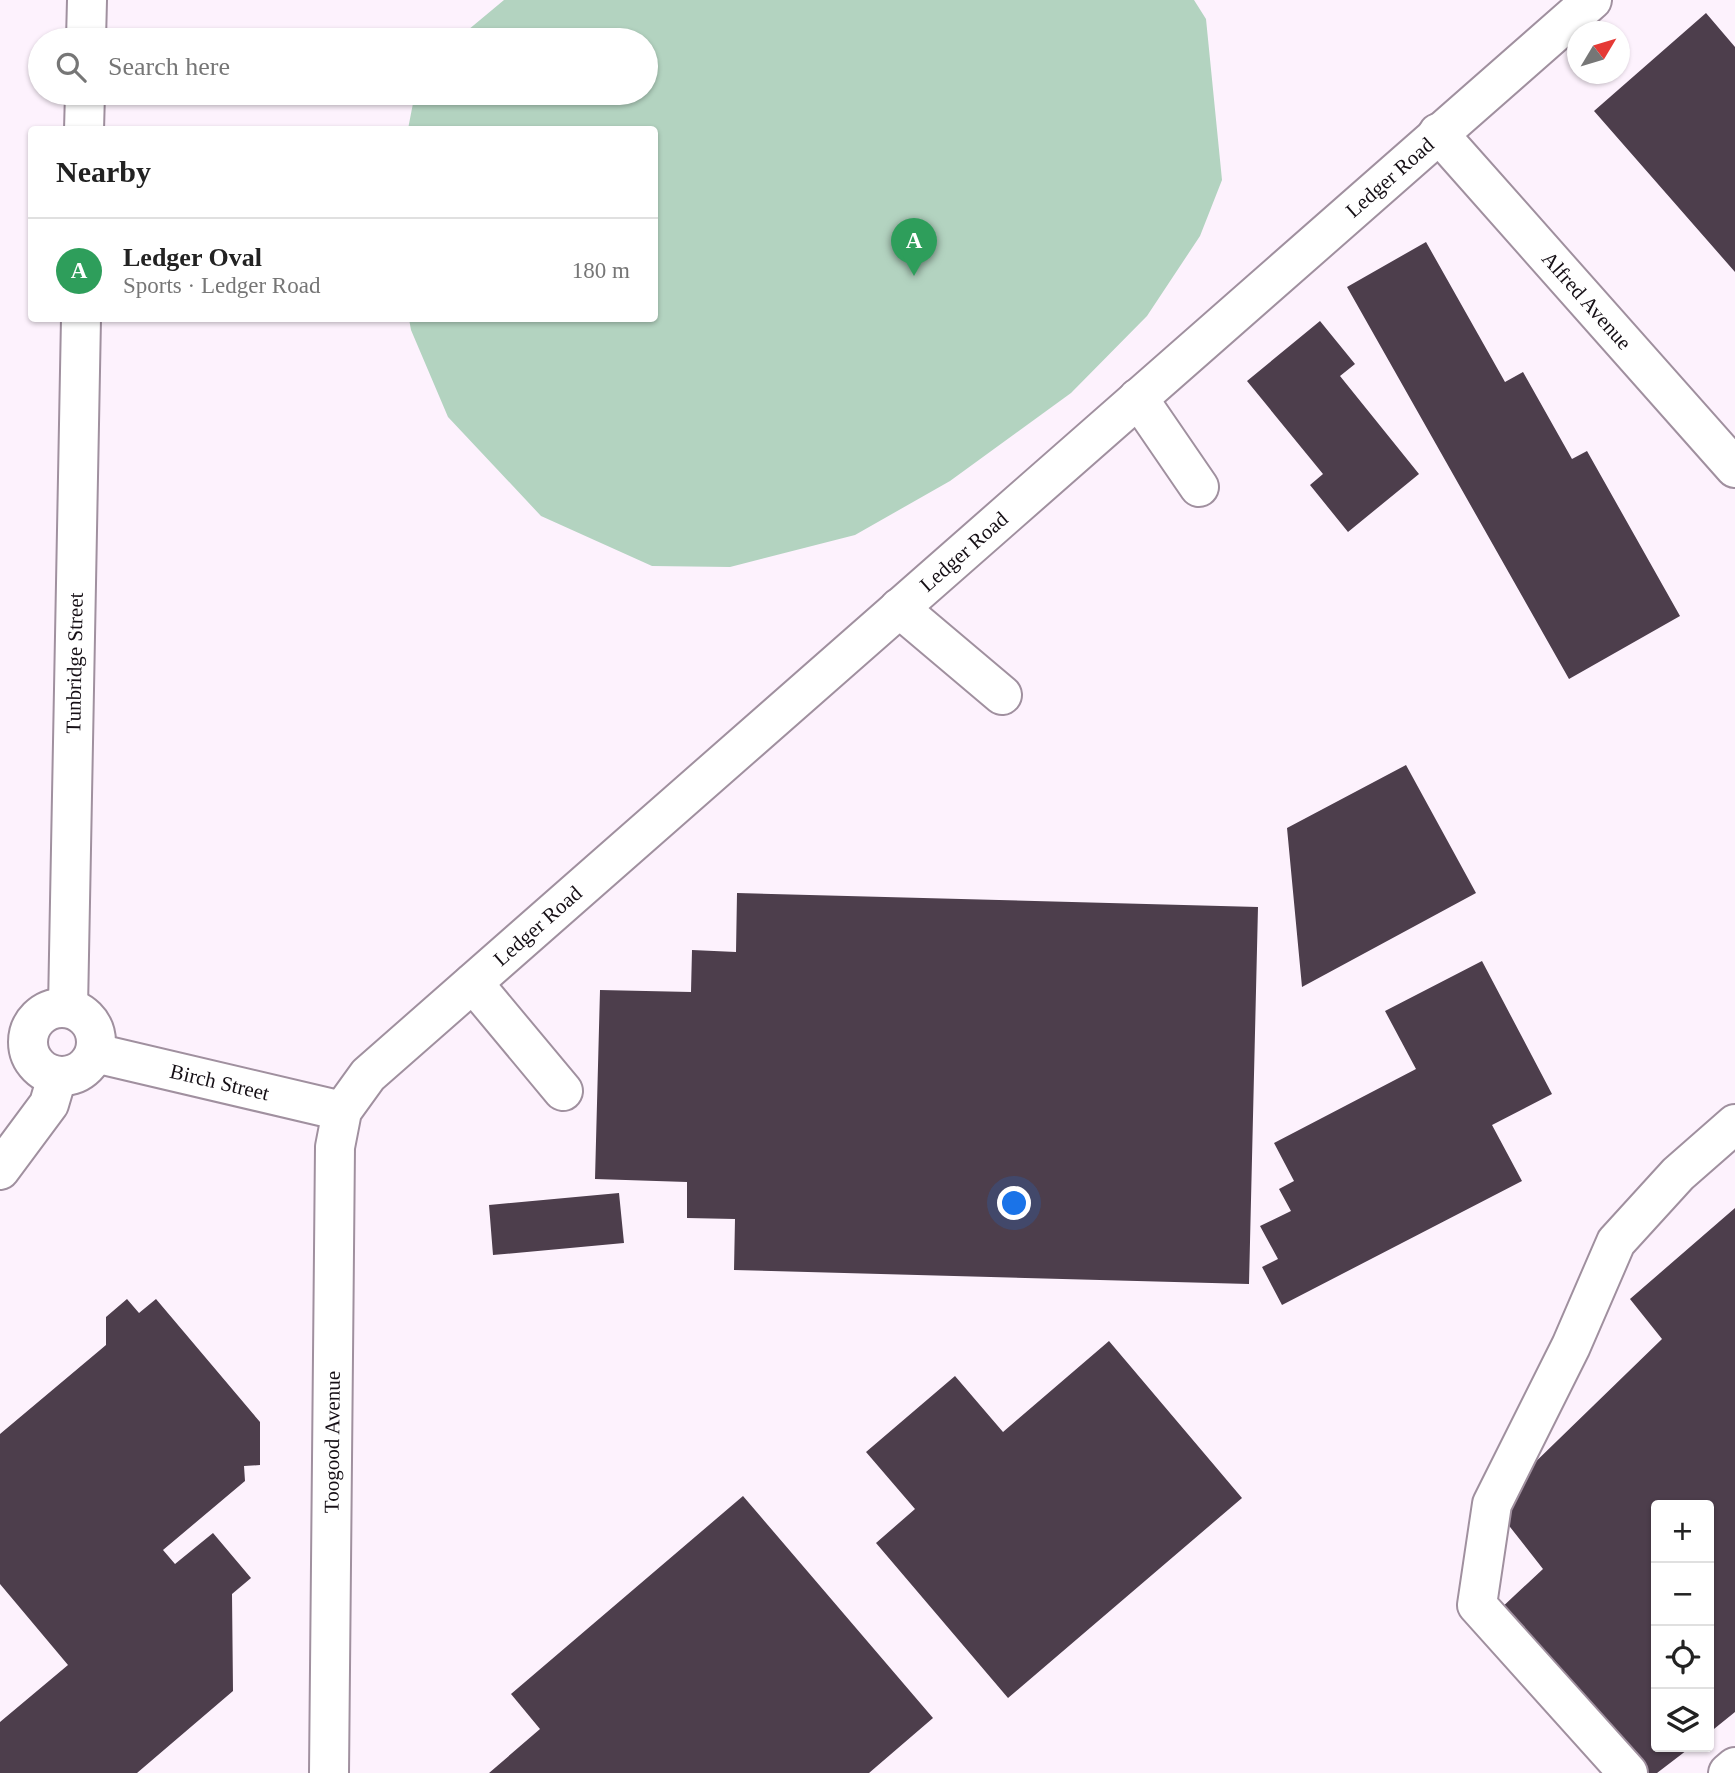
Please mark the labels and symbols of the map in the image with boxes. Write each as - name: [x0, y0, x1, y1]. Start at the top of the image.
- north arrow: [1567, 21, 1630, 84]
- street label: Ledger Road: [1341, 132, 1439, 223]
- pin: A: [891, 218, 937, 276]
- street label: Alfred Avenue: [1537, 247, 1636, 354]
- street label: Ledger Road: [915, 506, 1013, 597]
- street label: Tunbridge Street: [61, 592, 88, 734]
- street label: Ledger Road: [489, 881, 587, 971]
- street label: Birch Street: [168, 1059, 272, 1106]
- your location: [997, 1186, 1031, 1220]
- street label: Toogood Avenue: [319, 1371, 345, 1513]

